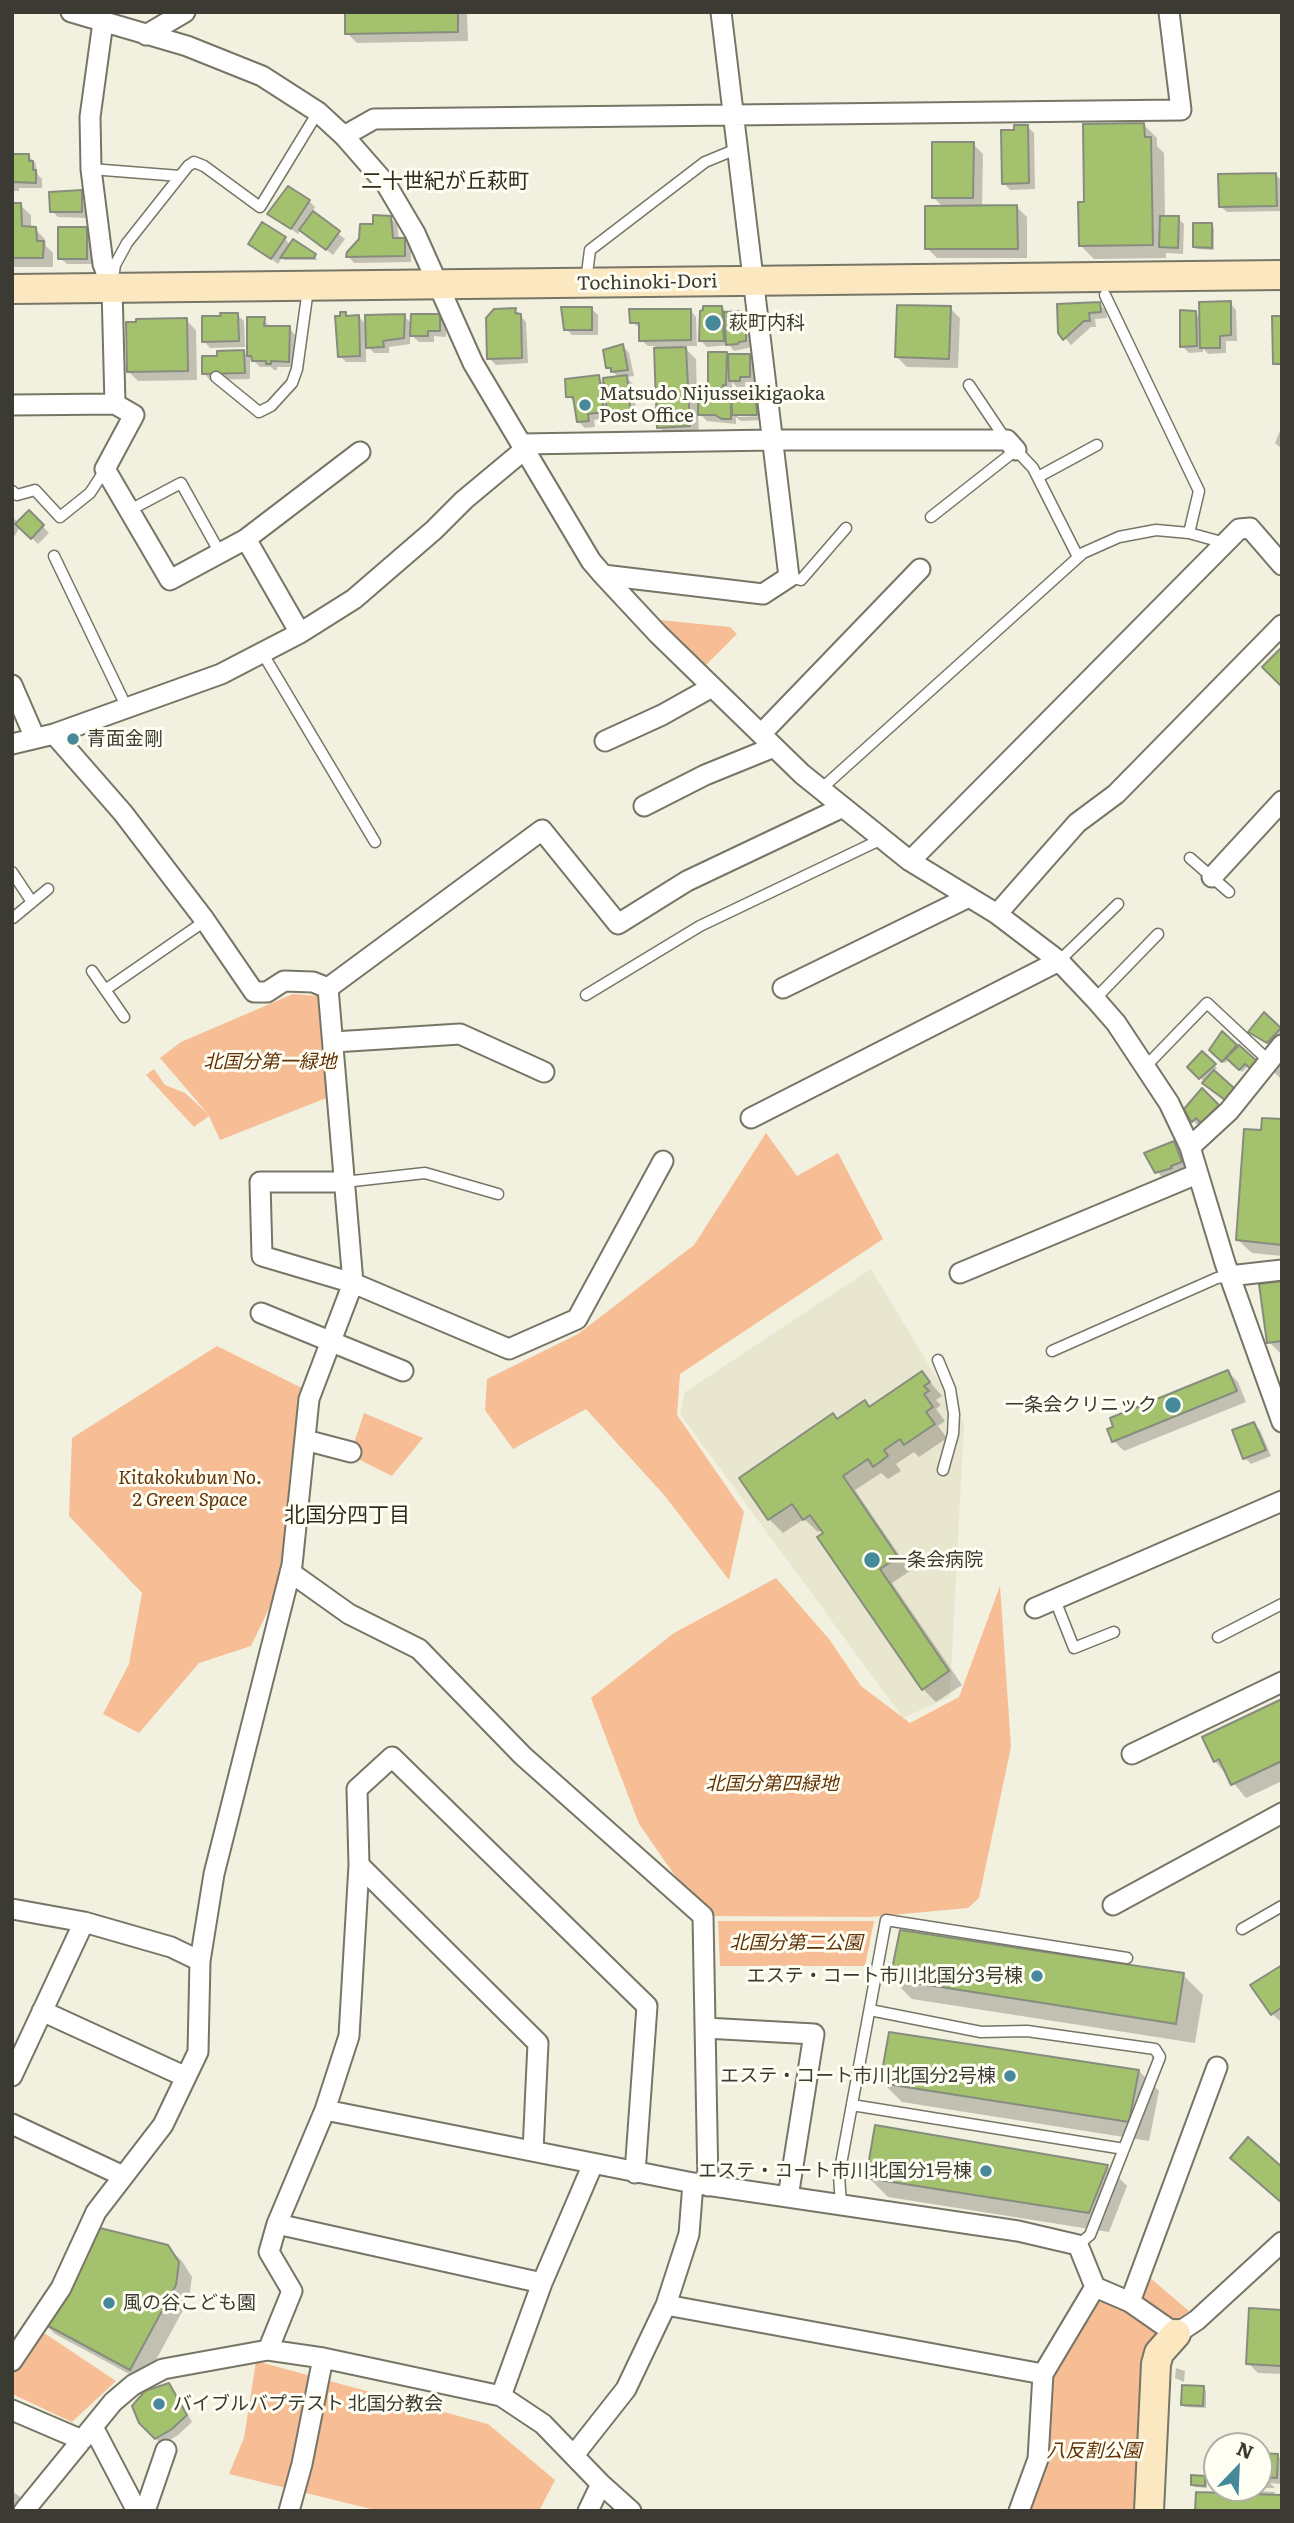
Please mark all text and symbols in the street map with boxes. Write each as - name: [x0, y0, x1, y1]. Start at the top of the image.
- district label: 二十世紀が丘萩町: [361, 169, 529, 195]
- street label: Tochinoki-Dori: [576, 270, 718, 296]
- place label: 萩町内科: [729, 312, 805, 334]
- marker: 萩町内科: [703, 313, 723, 333]
- place label: Matsudo Nijusseikigaoka Post Office: [599, 383, 825, 427]
- marker: Matsudo Nijusseikigaoka Post Office: [577, 397, 593, 413]
- place label: 青面金剛: [87, 728, 163, 750]
- marker: 青面金剛: [65, 731, 81, 747]
- park label: 北国分第一緑地: [204, 1051, 336, 1073]
- place label: 一条会クリニック: [1005, 1394, 1157, 1416]
- marker: 一条会クリニック: [1163, 1395, 1183, 1415]
- park label: Kitakokubun No. 2 Green Space: [118, 1467, 262, 1511]
- district label: 北国分四丁目: [284, 1503, 410, 1529]
- place label: 一条会病院: [888, 1549, 983, 1571]
- marker: 一条会病院: [862, 1550, 882, 1570]
- park label: 北国分第四緑地: [706, 1773, 838, 1795]
- park label: 北国分第二公園: [730, 1932, 862, 1954]
- place label: エステ・コート市川北国分3号棟: [747, 1965, 1023, 1987]
- marker: エステ・コート市川北国分3号棟: [1029, 1968, 1045, 1984]
- place label: エステ・コート市川北国分2号棟: [720, 2065, 996, 2087]
- marker: エステ・コート市川北国分2号棟: [1002, 2068, 1018, 2084]
- place label: エステ・コート市川北国分1号棟: [698, 2160, 972, 2182]
- marker: エステ・コート市川北国分1号棟: [978, 2163, 994, 2179]
- place label: 風の谷こども園: [123, 2292, 256, 2314]
- marker: 風の谷こども園: [101, 2295, 117, 2311]
- place label: バイブルバプテスト 北国分教会: [173, 2393, 443, 2415]
- marker: バイブルバプテスト 北国分教会: [151, 2396, 167, 2412]
- north arrow: [1203, 2432, 1273, 2502]
- text: N: [1233, 2434, 1258, 2466]
- park label: 八反割公園: [1047, 2440, 1141, 2462]

